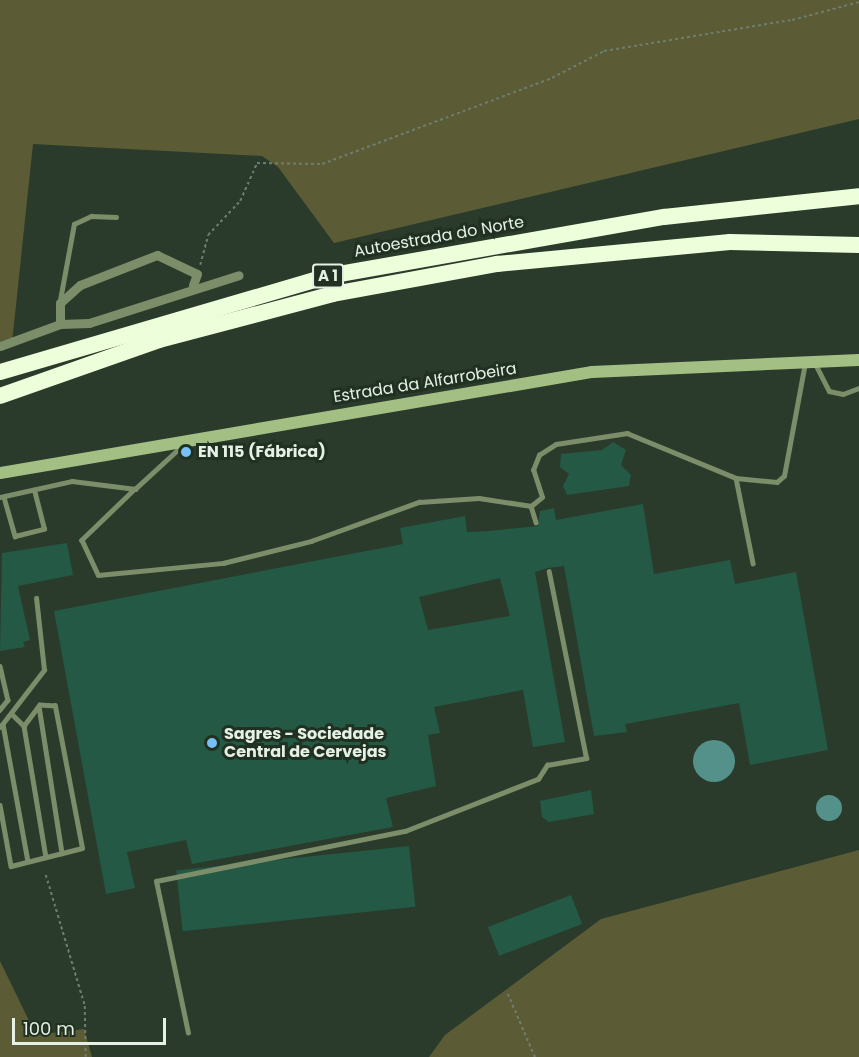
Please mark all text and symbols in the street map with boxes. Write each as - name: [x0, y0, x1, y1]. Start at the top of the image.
- street label: Autoestrada do Norte: [352, 213, 526, 261]
- road number: A 1: [312, 264, 344, 288]
- street label: Estrada da Alfarrobeira: [332, 359, 518, 407]
- place label: EN 115 (Fábrica): [198, 442, 326, 462]
- marker: EN 115 (Fábrica): [179, 445, 193, 459]
- place label: Sagres - Sociedade Central de Cervejas: [224, 724, 387, 762]
- marker: Sagres - Sociedade Central de Cervejas: [205, 736, 219, 750]
- scale bar: [15, 1006, 170, 1044]
- text: 100 m: [23, 1016, 75, 1041]

